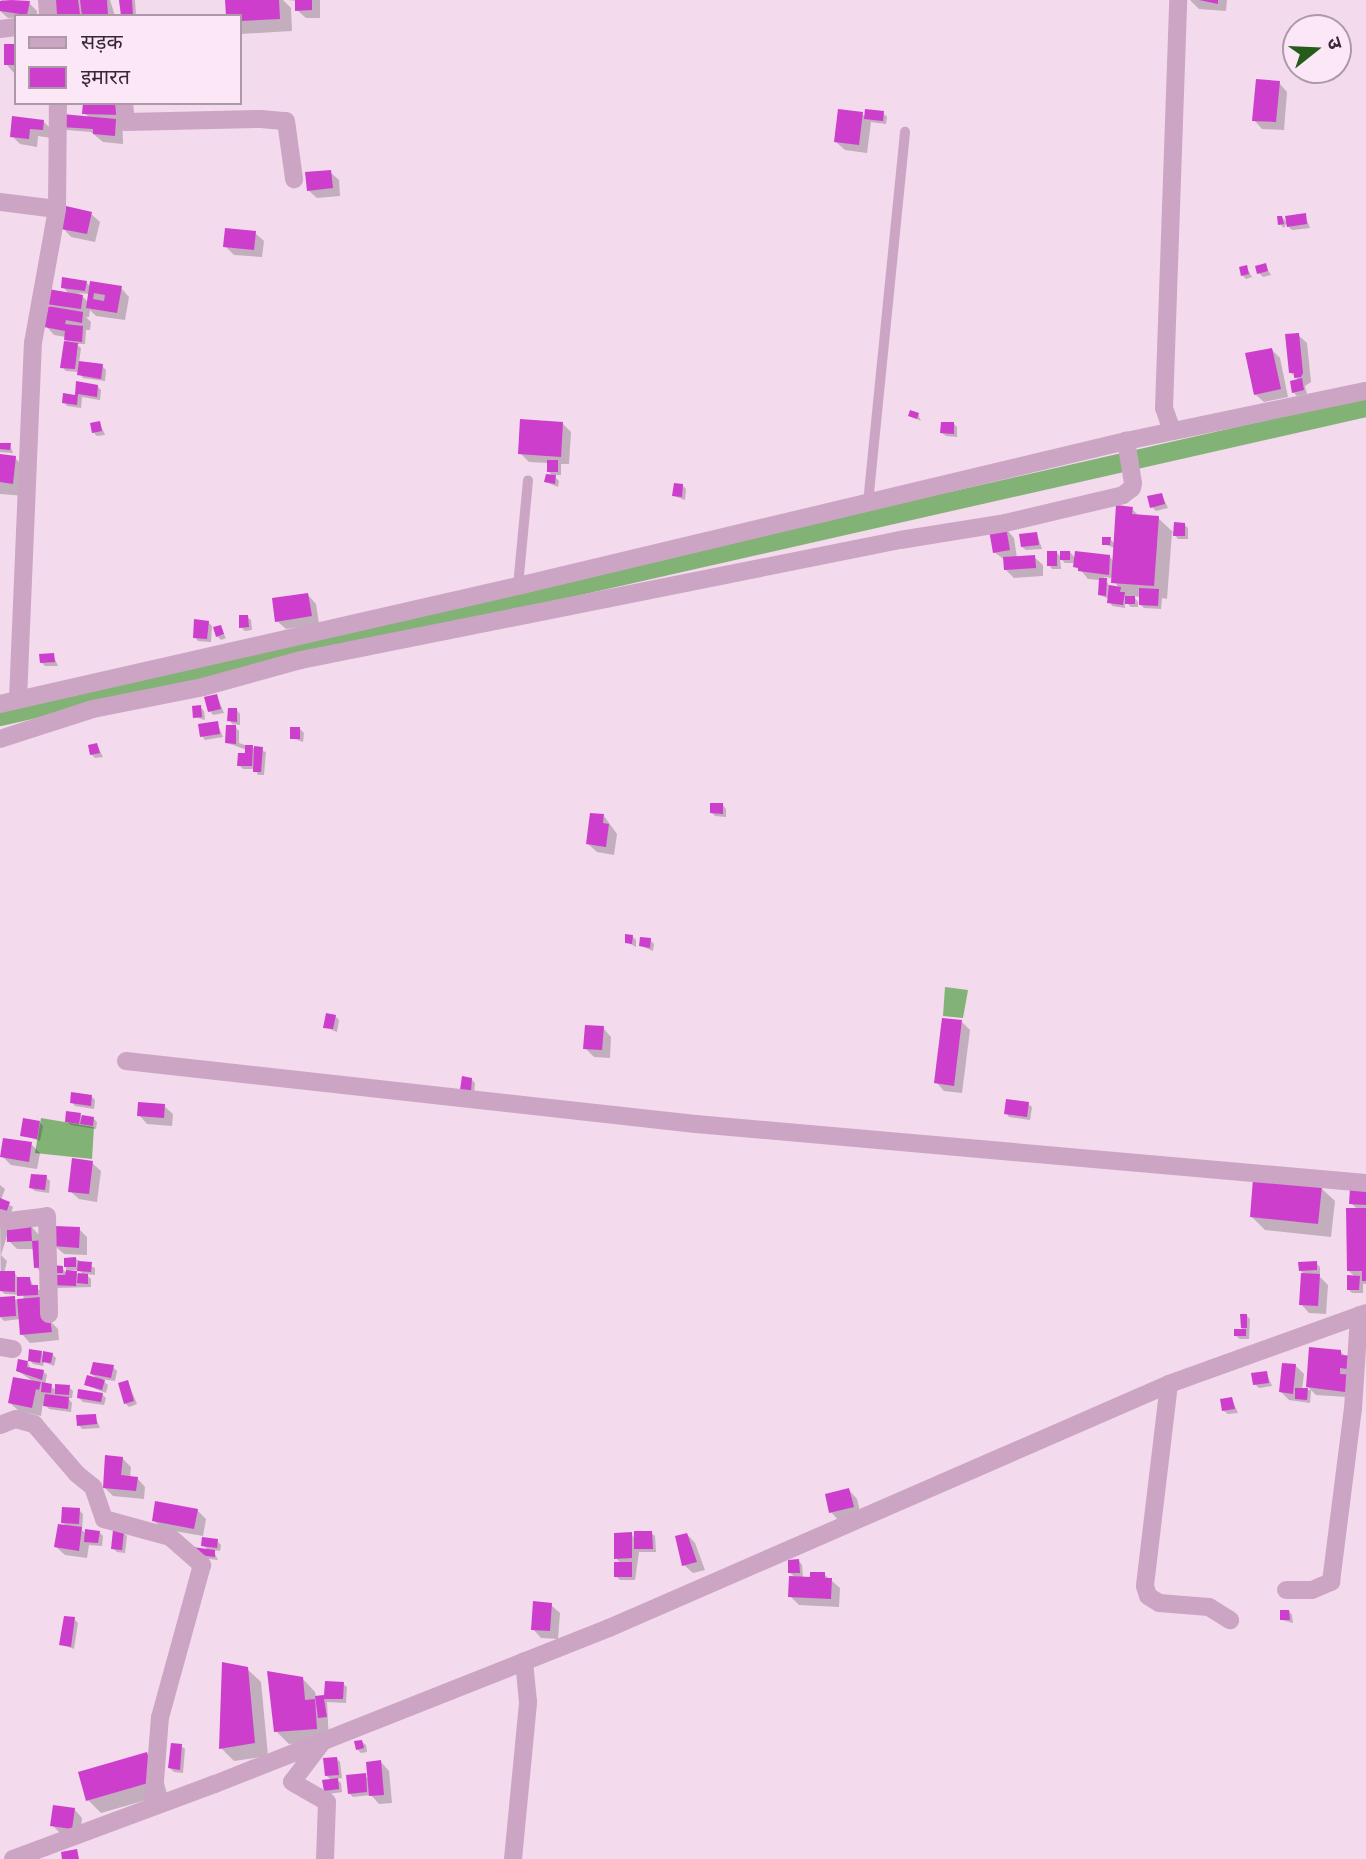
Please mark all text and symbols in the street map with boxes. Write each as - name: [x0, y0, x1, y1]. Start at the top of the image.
- legend: [14, 14, 242, 105]
- north arrow: [1282, 14, 1352, 84]
- text: सड़क: [81, 28, 123, 55]
- text: उ: [1322, 34, 1348, 52]
- text: इमारत: [81, 63, 130, 90]

